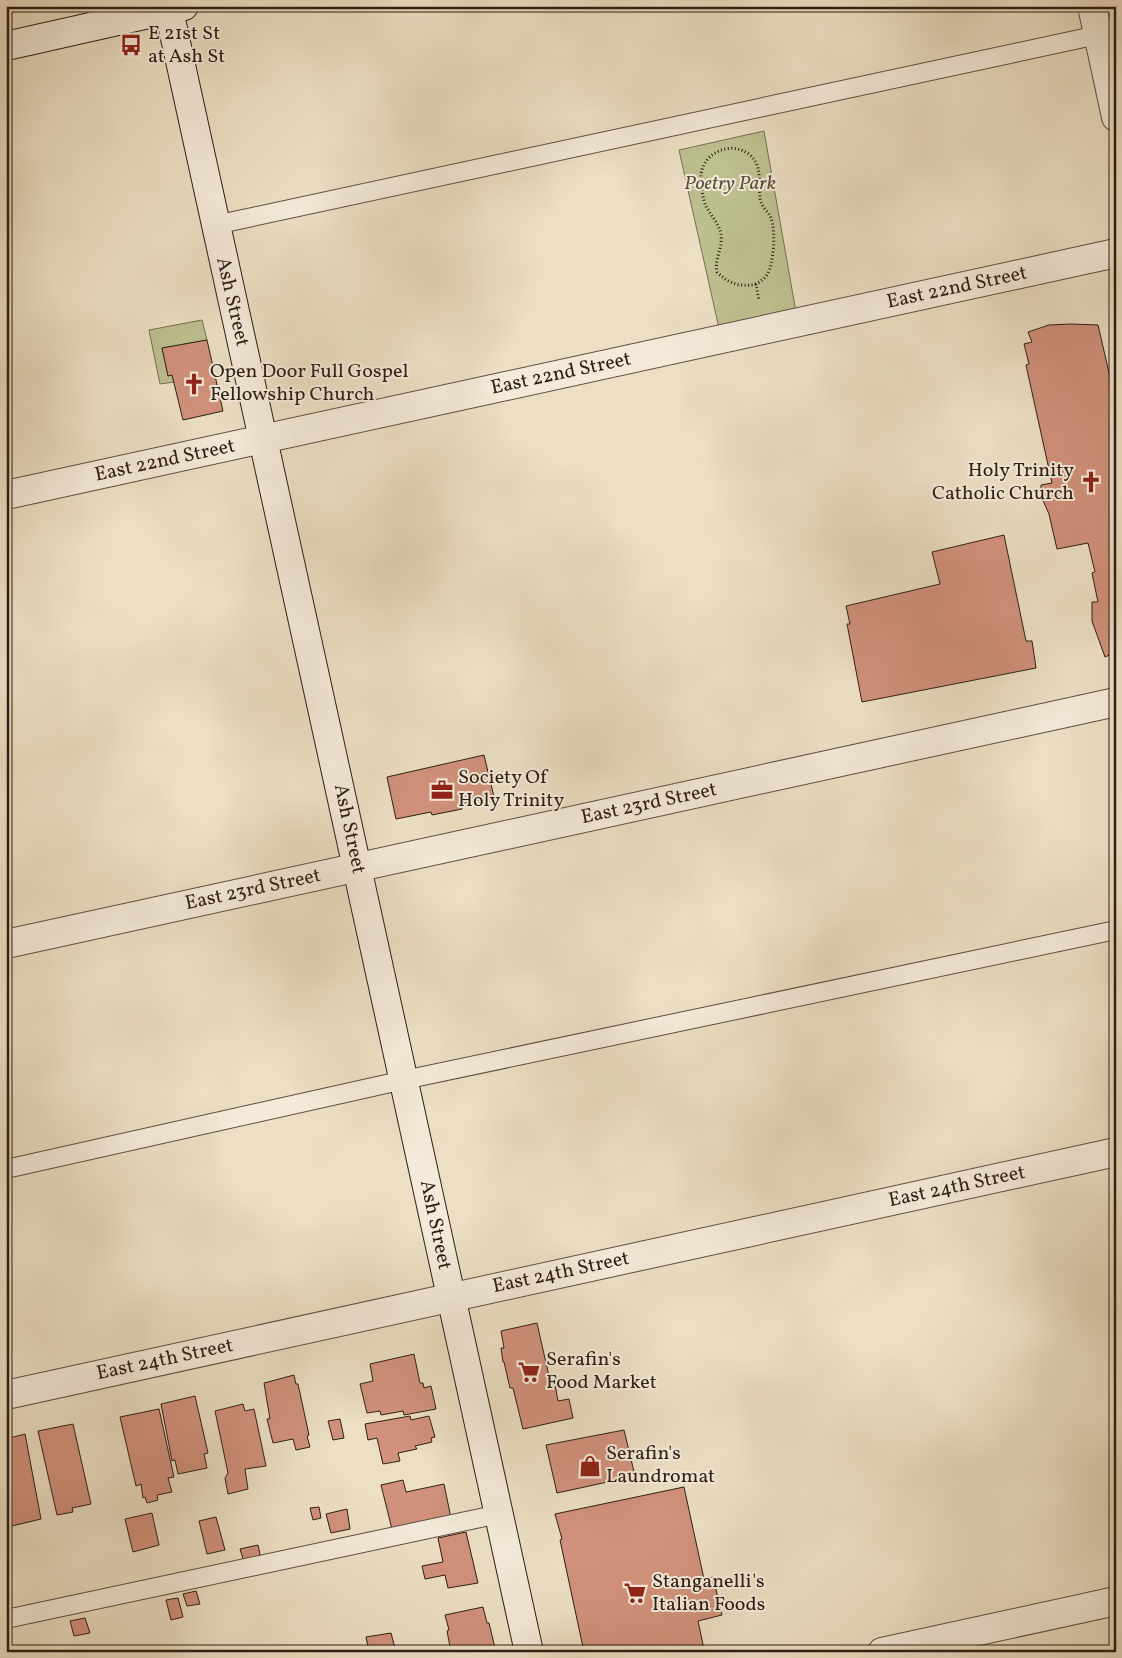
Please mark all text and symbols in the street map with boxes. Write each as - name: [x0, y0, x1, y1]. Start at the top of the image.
- place label: E 21st St at Ash St: [148, 20, 225, 71]
- bus stop icon: E 21st St at Ash St: [118, 32, 144, 58]
- park label: Poetry Park: [684, 170, 776, 198]
- street label: Ash Street: [208, 255, 256, 349]
- street label: East 22nd Street: [884, 259, 1030, 317]
- street label: East 22nd Street: [488, 345, 634, 403]
- place label: Open Door Full Gospel Fellowship Church: [210, 358, 408, 409]
- church icon: Open Door Full Gospel Fellowship Church: [181, 371, 207, 397]
- street label: East 22nd Street: [92, 432, 238, 490]
- place label: Holy Trinity Catholic Church: [932, 457, 1074, 508]
- church icon: Holy Trinity Catholic Church: [1078, 469, 1104, 495]
- place label: Society Of Holy Trinity: [458, 764, 564, 815]
- street label: East 23rd Street: [579, 776, 719, 832]
- office icon: Society Of Holy Trinity: [429, 777, 455, 803]
- street label: Ash Street: [326, 782, 372, 876]
- street label: East 23rd Street: [183, 862, 323, 918]
- street label: East 24th Street: [886, 1159, 1028, 1215]
- street label: Ash Street: [412, 1178, 458, 1272]
- street label: East 24th Street: [490, 1245, 632, 1301]
- street label: East 24th Street: [94, 1332, 236, 1388]
- place label: Serafin's Food Market: [546, 1346, 657, 1397]
- supermarket icon: Serafin's Food Market: [516, 1359, 542, 1385]
- place label: Serafin's Laundromat: [606, 1440, 715, 1491]
- shop icon: Serafin's Laundromat: [577, 1453, 603, 1479]
- place label: Stanganelli's Italian Foods: [652, 1568, 765, 1619]
- supermarket icon: Stanganelli's Italian Foods: [622, 1580, 648, 1606]

